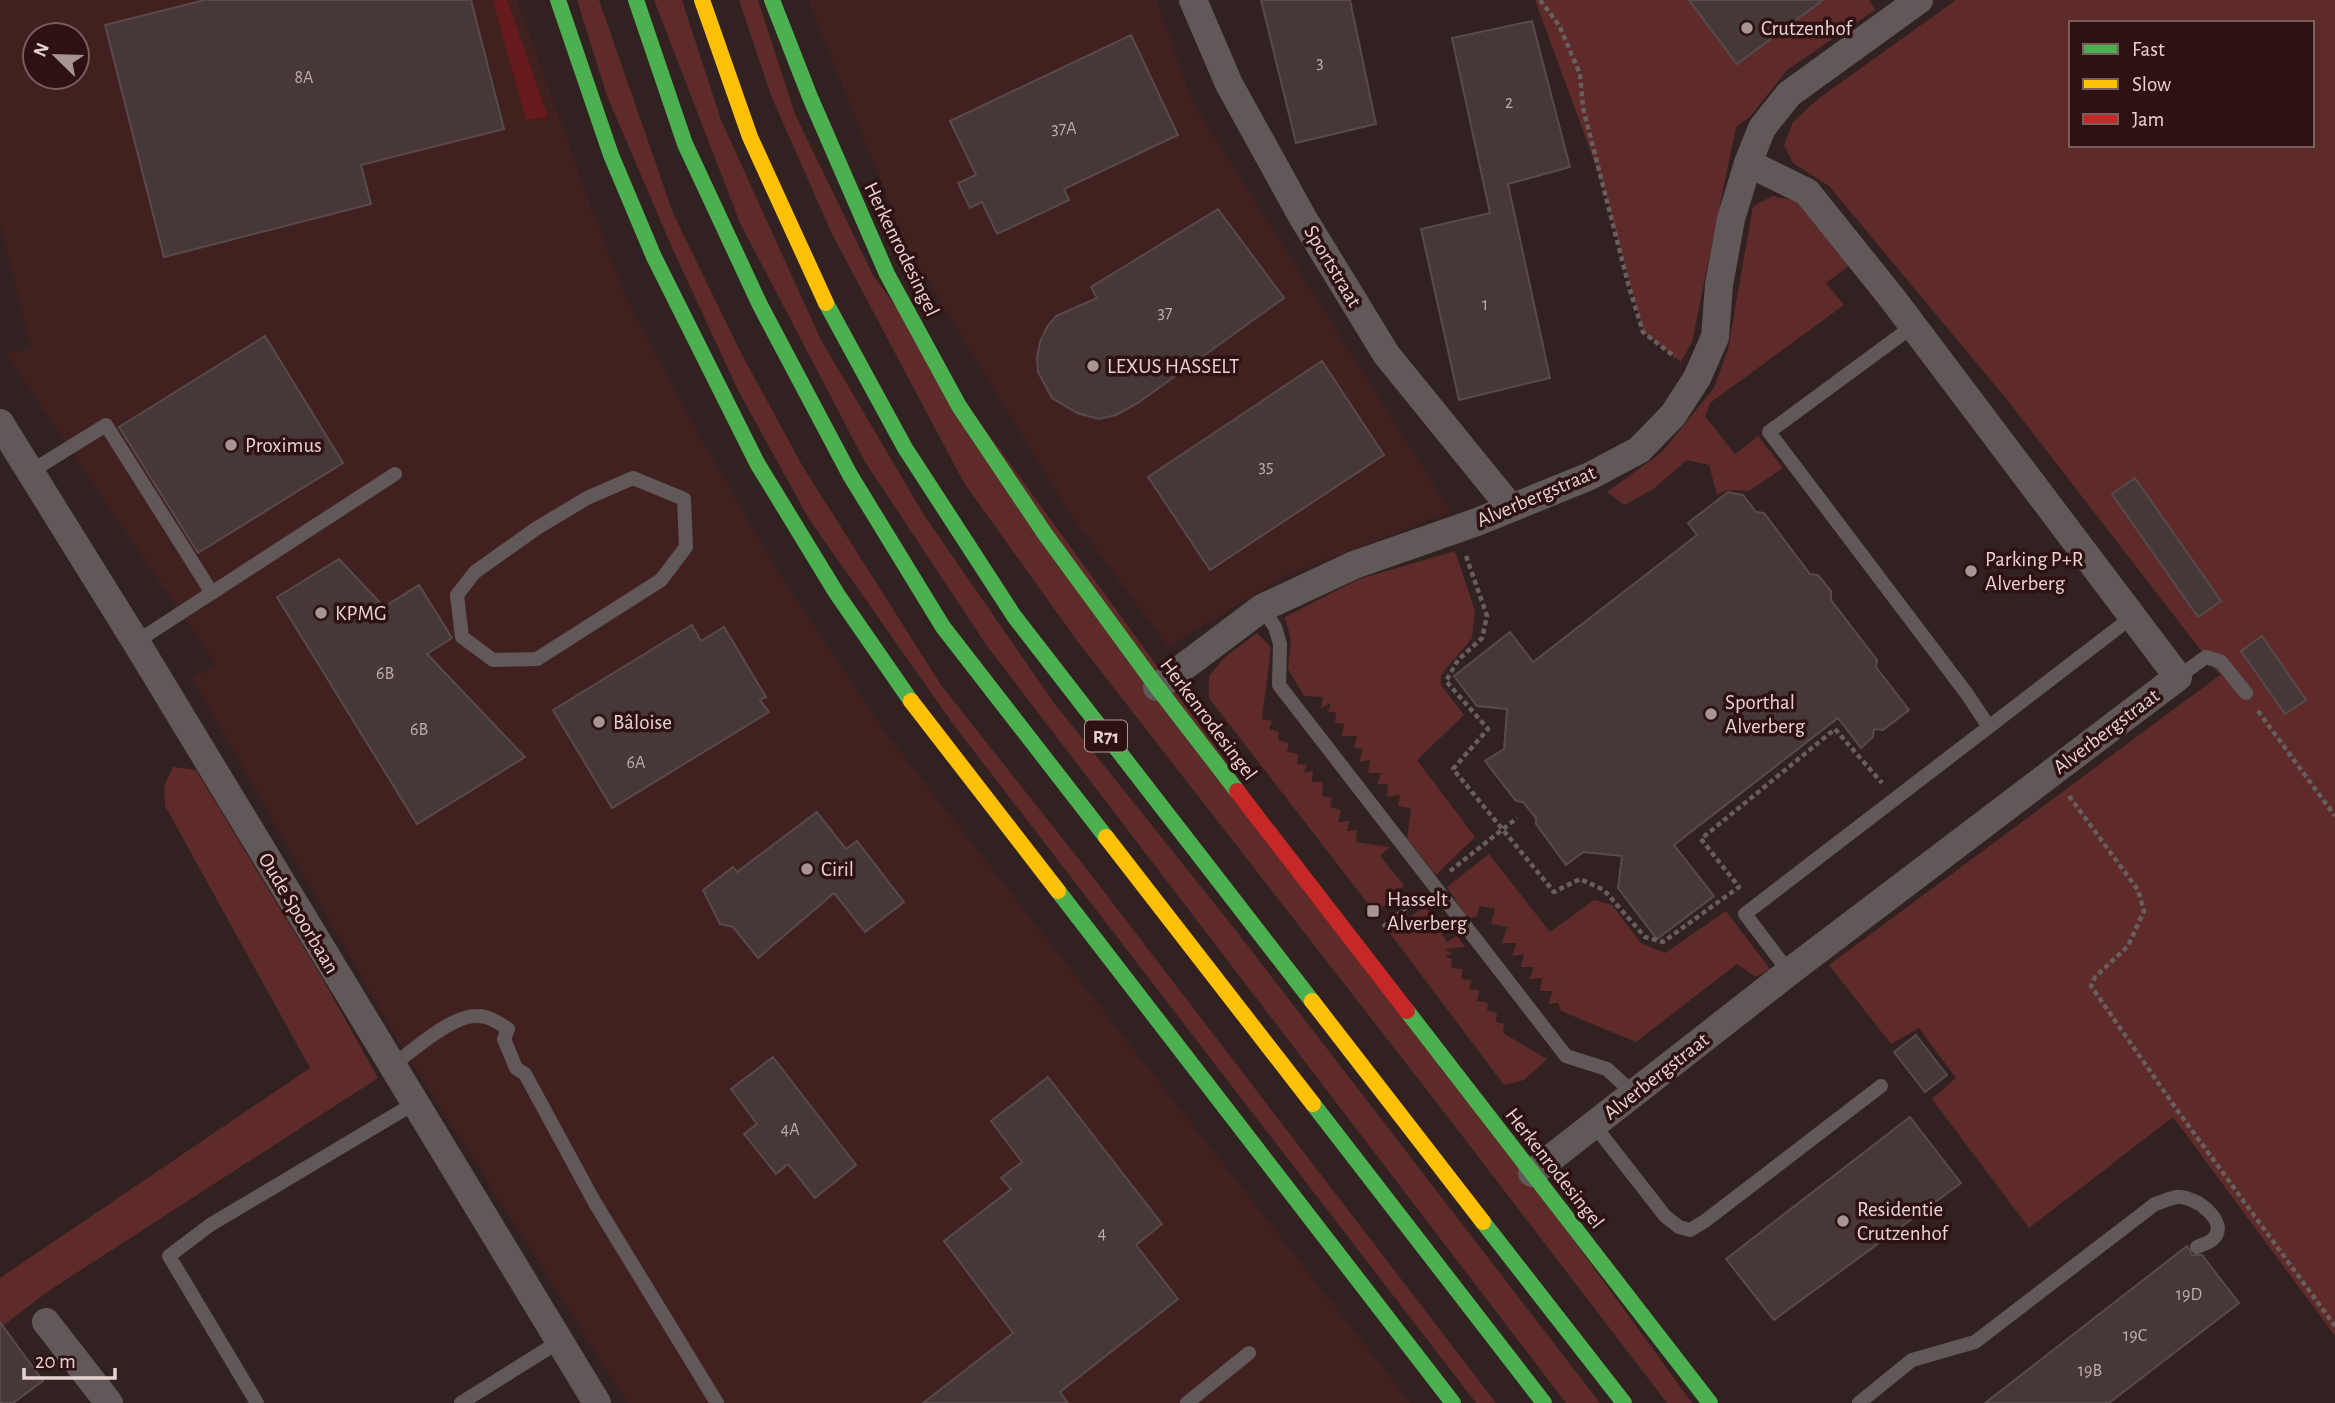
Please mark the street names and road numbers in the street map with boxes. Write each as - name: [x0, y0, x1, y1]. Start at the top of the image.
- street label: Herkenrodesingel: [860, 179, 943, 320]
- street label: Sportstraat: [1300, 222, 1365, 311]
- street label: Alverbergstraat: [1474, 462, 1599, 531]
- street label: Herkenrodesingel: [1156, 655, 1261, 784]
- street label: Alverbergstraat: [2049, 685, 2164, 778]
- road number: R71: [1085, 720, 1127, 751]
- street label: Oude Spoorbaan: [254, 849, 343, 977]
- street label: Alverbergstraat: [1600, 1029, 1713, 1124]
- street label: Herkenrodesingel: [1501, 1104, 1608, 1232]

